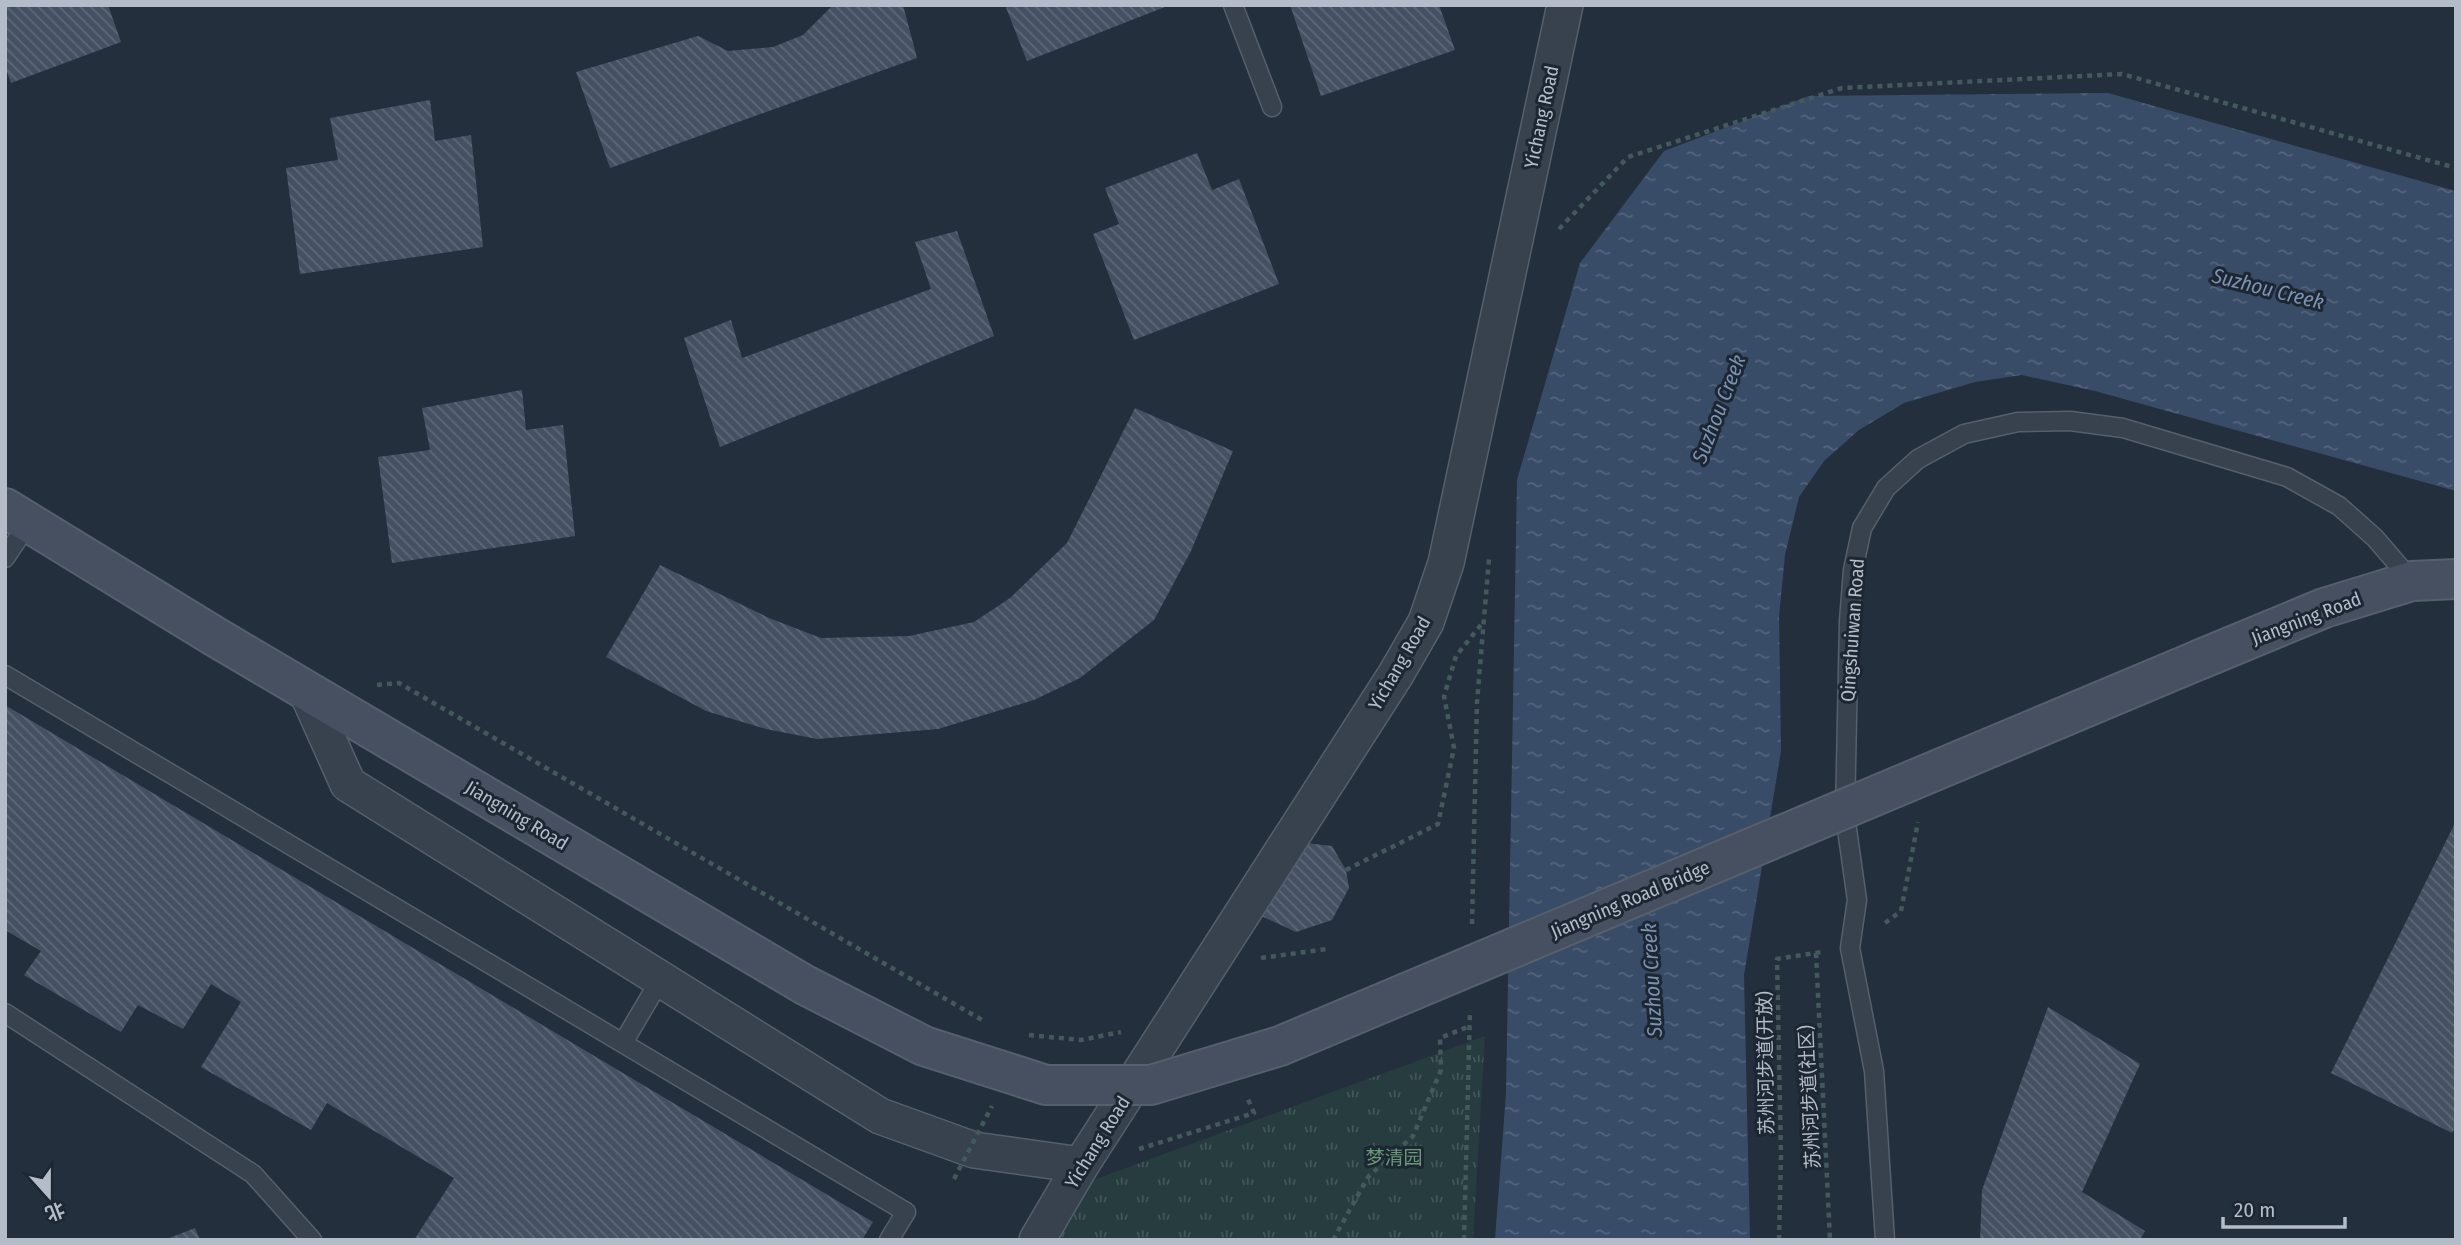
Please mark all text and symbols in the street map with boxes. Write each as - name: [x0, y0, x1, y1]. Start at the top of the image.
- street label: Yichang Road: [1519, 64, 1564, 171]
- water label: Suzhou Creek: [2208, 262, 2327, 315]
- water label: Suzhou Creek: [1686, 351, 1752, 468]
- street label: Qingshuiwan Road: [1836, 558, 1869, 703]
- street label: Jiangning Road: [2248, 587, 2364, 650]
- street label: Yichang Road: [1363, 612, 1436, 714]
- street label: Jiangning Road: [461, 776, 572, 855]
- street label: Jiangning Road Bridge: [1547, 856, 1713, 943]
- water label: Suzhou Creek: [1636, 922, 1668, 1039]
- street label: 苏州河步道(开放): [1753, 991, 1778, 1135]
- street label: 苏州河步道(社区): [1794, 1024, 1825, 1170]
- street label: Yichang Road: [1060, 1092, 1135, 1193]
- park label: 梦清园: [1365, 1146, 1423, 1169]
- north arrow: [14, 1161, 84, 1231]
- scale bar: [2223, 1186, 2346, 1230]
- text: 北: [42, 1197, 68, 1226]
- text: 20 m: [2234, 1197, 2275, 1223]

